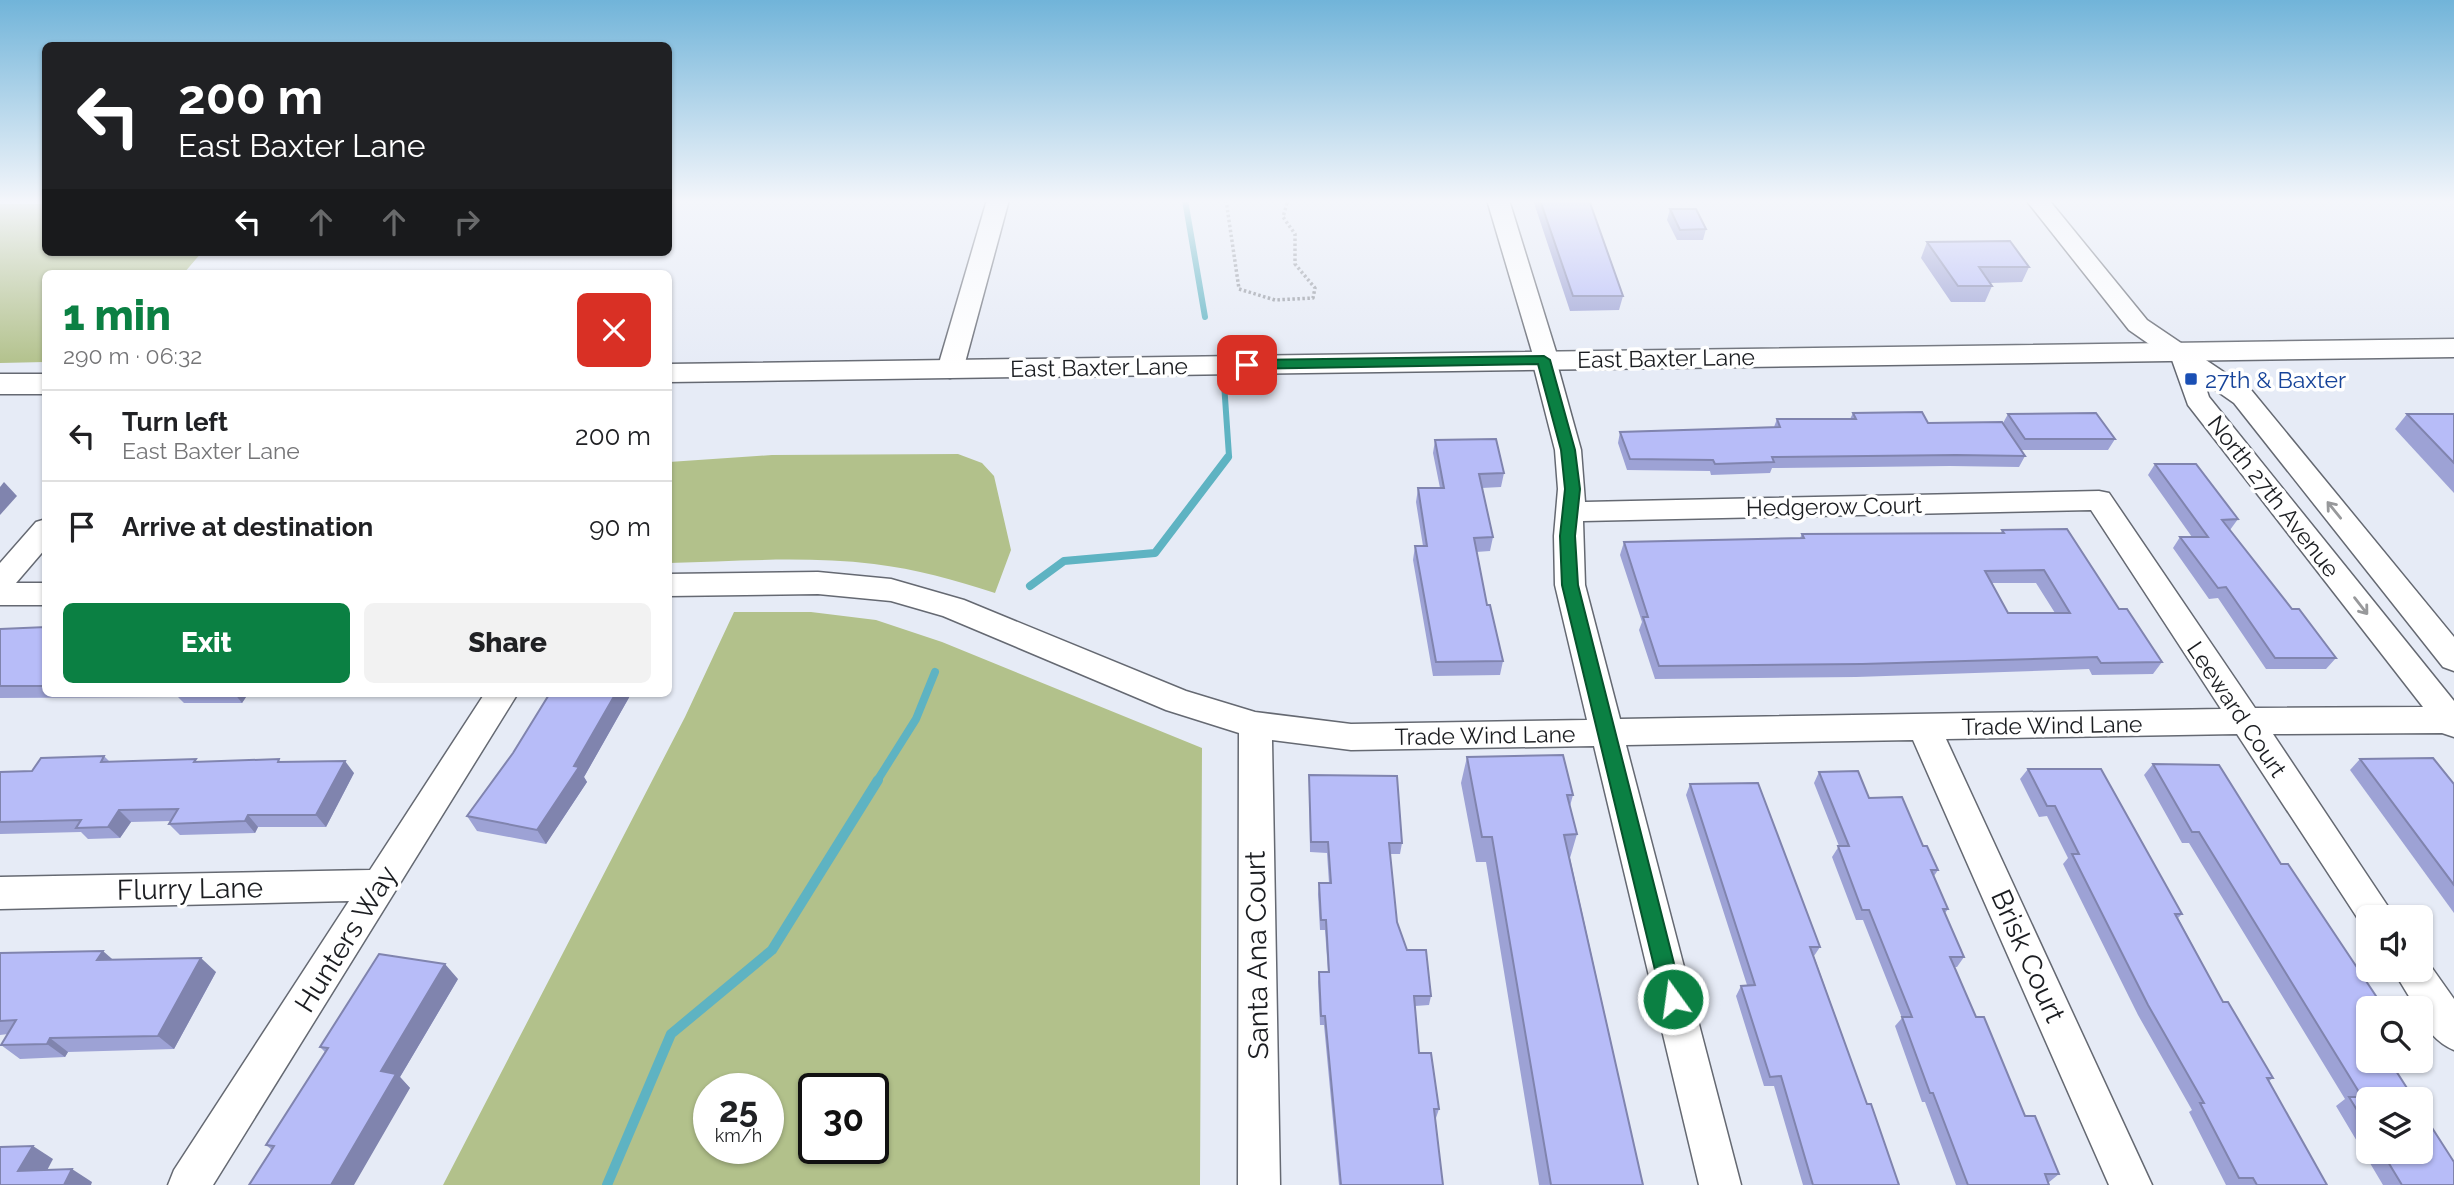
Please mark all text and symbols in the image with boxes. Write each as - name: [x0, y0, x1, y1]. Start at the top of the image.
- text: 200 m: [178, 68, 323, 125]
- icon: left: [63, 70, 154, 161]
- text: East Baxter Lane: [178, 127, 425, 164]
- icon: left: [229, 203, 267, 241]
- icon: ahead: [302, 203, 340, 241]
- icon: ahead: [375, 203, 413, 241]
- icon: right: [448, 203, 486, 241]
- text: 1 min: [63, 291, 171, 340]
- button: close: [577, 293, 651, 367]
- pin: [1217, 335, 1277, 395]
- text: 290 m · 06:32: [63, 342, 202, 369]
- street label: East Baxter Lane: [1577, 343, 1755, 373]
- icon: arrive: [1228, 346, 1266, 384]
- street label: East Baxter Lane: [1010, 352, 1188, 382]
- place label: 27th & Baxter: [2205, 366, 2346, 393]
- marker: 27th & Baxter: [2183, 371, 2199, 387]
- text: Turn left: [122, 407, 228, 437]
- street label: North 27th Avenue: [2203, 410, 2345, 582]
- icon: left: [63, 417, 101, 455]
- text: 200 m: [575, 421, 651, 451]
- text: East Baxter Lane: [122, 437, 300, 464]
- street label: Hedgerow Court: [1746, 491, 1923, 521]
- one-way arrow: [2327, 502, 2342, 520]
- icon: arrive: [63, 508, 101, 546]
- text: Arrive at destination: [122, 512, 373, 542]
- text: 90 m: [589, 512, 651, 542]
- one-way arrow: [2353, 596, 2368, 615]
- button: Exit: [63, 603, 350, 683]
- button: Share: [364, 603, 651, 683]
- street label: Leeward Court: [2182, 636, 2292, 782]
- street label: Trade Wind Lane: [1961, 710, 2143, 740]
- street label: Trade Wind Lane: [1394, 720, 1576, 750]
- street label: Santa Ana Court: [1239, 850, 1275, 1060]
- street label: Hunters Way: [288, 860, 404, 1018]
- street label: Flurry Lane: [117, 871, 263, 907]
- street label: Brisk Court: [1984, 885, 2072, 1028]
- map controls: [2356, 905, 2433, 1164]
- button: sound: [2356, 905, 2433, 982]
- position arrow: [1636, 962, 1710, 1036]
- button: search: [2356, 996, 2433, 1073]
- speed limit sign: 30: [798, 1073, 889, 1164]
- button: layers: [2356, 1087, 2433, 1164]
- text: 25: [719, 1089, 758, 1130]
- text: km/h: [715, 1125, 762, 1146]

